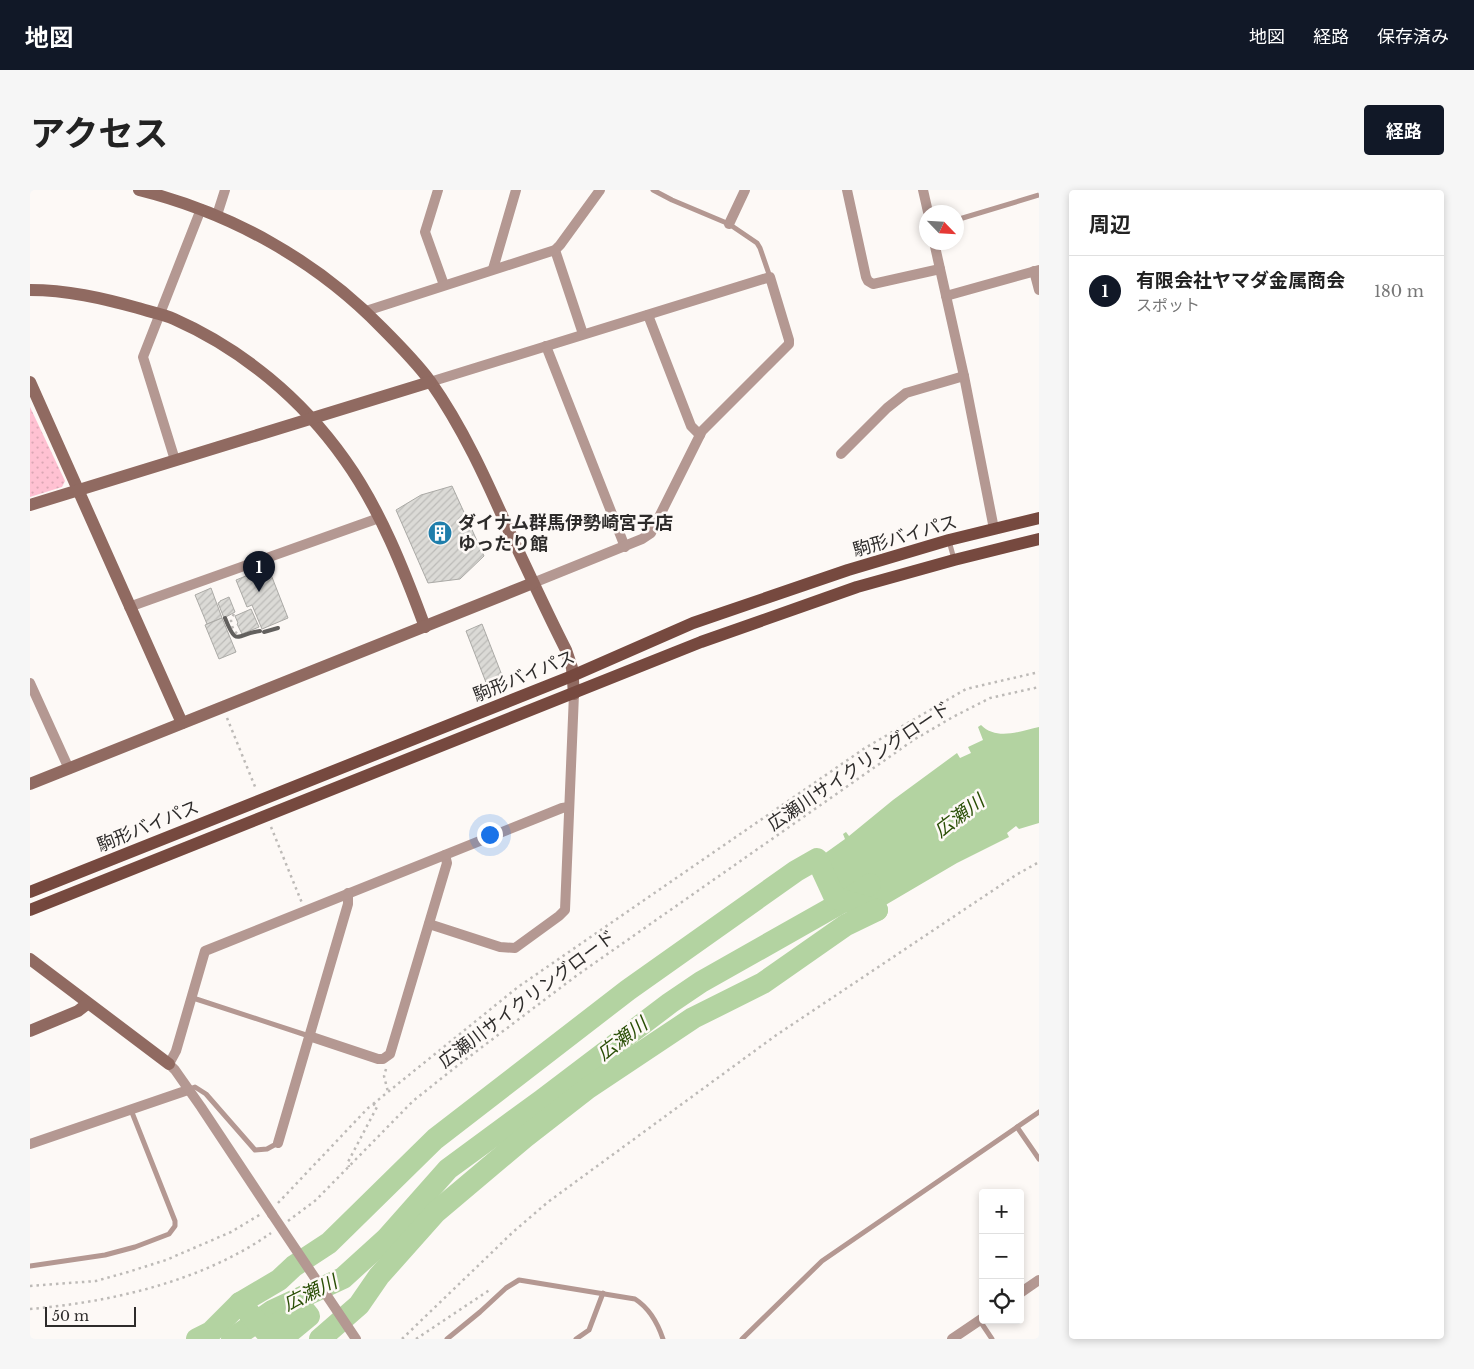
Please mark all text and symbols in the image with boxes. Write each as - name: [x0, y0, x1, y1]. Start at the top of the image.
- text: 地図: [25, 23, 73, 52]
- text: 地図: [1249, 26, 1285, 48]
- text: 経路: [1313, 26, 1349, 48]
- text: 保存済み: [1377, 26, 1449, 48]
- button: 経路: [1364, 105, 1444, 155]
- text: アクセス: [30, 112, 168, 155]
- north arrow: [919, 205, 964, 250]
- text: 周辺: [1089, 212, 1131, 238]
- text: 有限会社ヤマダ金属商会: [1136, 269, 1345, 292]
- text: 1: [1102, 281, 1108, 301]
- text: 180 m: [1374, 281, 1424, 301]
- text: スポット: [1136, 295, 1200, 315]
- street label: 駒形バイパス: [850, 511, 960, 561]
- place label: ダイナム群馬伊勢崎宮子店 ゆったり館: [458, 512, 673, 555]
- building icon: ダイナム群馬伊勢崎宮子店 ゆったり館: [427, 520, 453, 546]
- pin: 1: [243, 551, 275, 592]
- street label: 駒形バイパス: [470, 646, 578, 706]
- street label: 広瀬川サイクリングロード: [763, 697, 955, 835]
- water label: 広瀬川: [929, 788, 990, 842]
- street label: 駒形バイパス: [94, 796, 202, 856]
- your location: [477, 822, 503, 848]
- street label: 広瀬川サイクリングロード: [434, 925, 620, 1073]
- water label: 広瀬川: [592, 1011, 653, 1065]
- map controls: [979, 1189, 1024, 1324]
- button: +: [979, 1189, 1024, 1234]
- button: −: [979, 1234, 1024, 1279]
- water label: 広瀬川: [279, 1269, 342, 1316]
- button: locate: [979, 1279, 1024, 1324]
- scale bar: [45, 1304, 136, 1327]
- text: 50 m: [52, 1307, 89, 1325]

